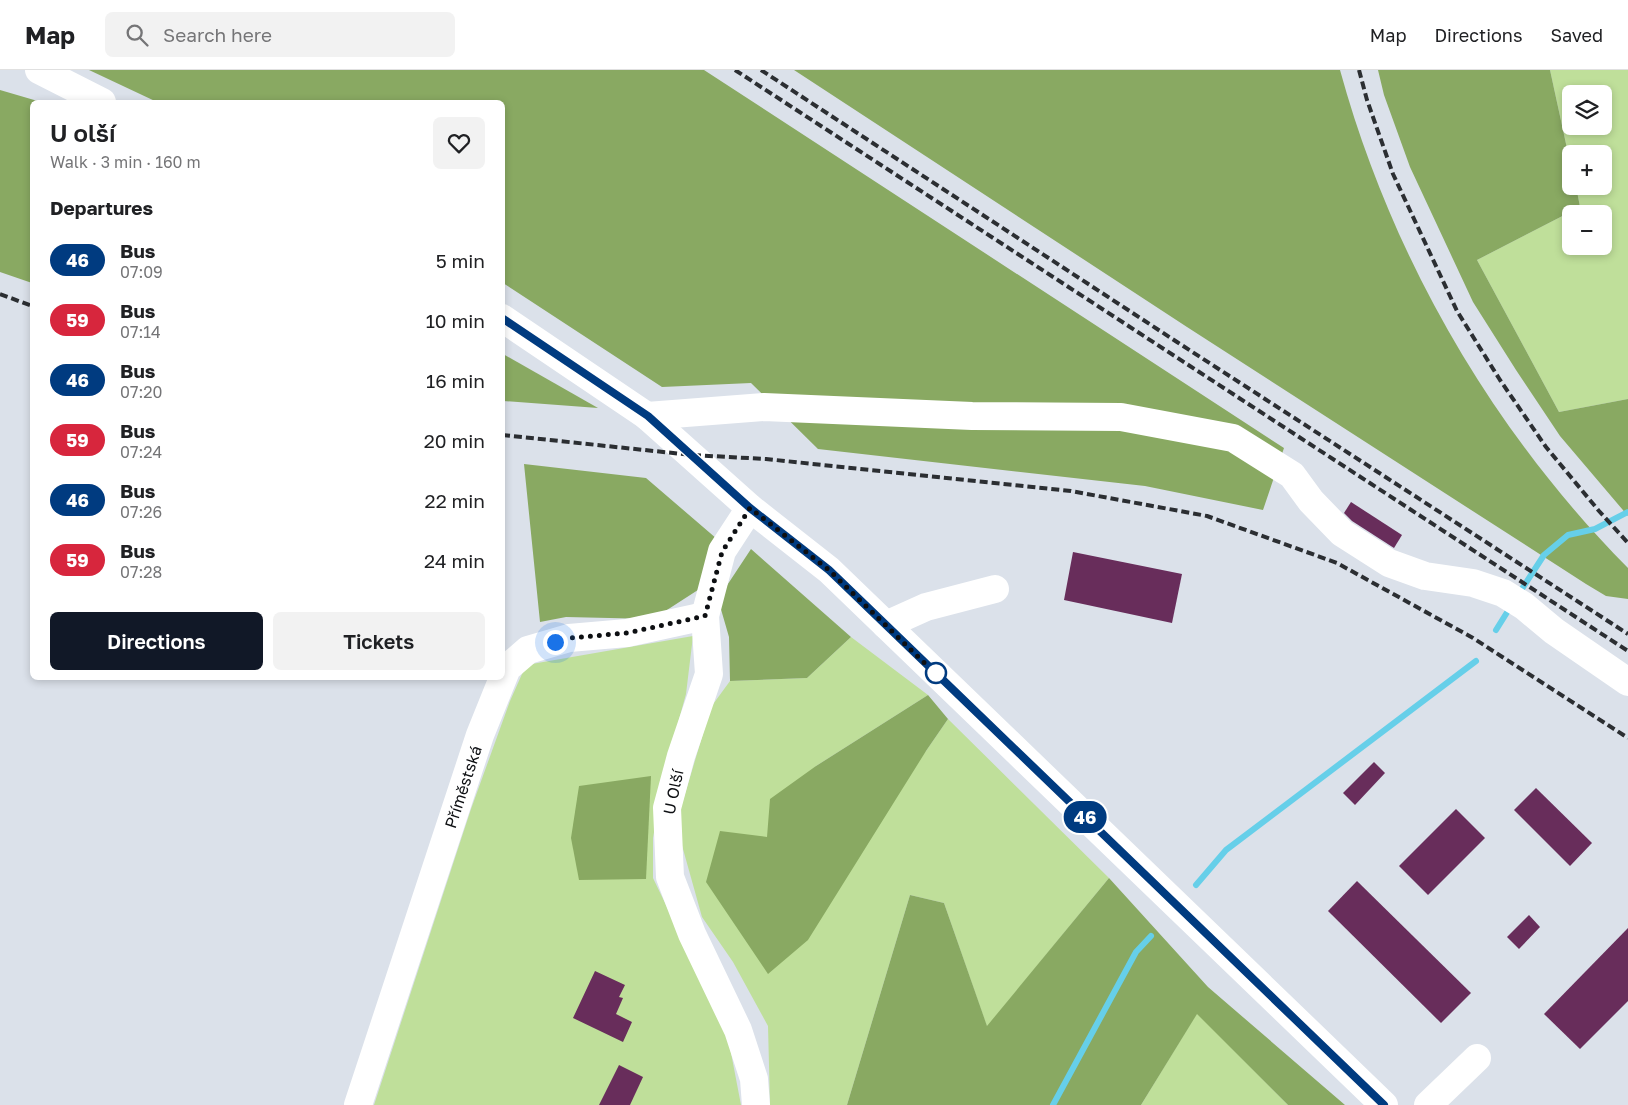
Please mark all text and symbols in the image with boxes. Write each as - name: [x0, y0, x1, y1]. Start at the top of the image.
- search box: [105, 12, 455, 57]
- text: Map: [25, 20, 75, 49]
- icon: search: [123, 21, 151, 49]
- text: Search here: [163, 23, 272, 46]
- text: Map: [1370, 24, 1406, 46]
- text: Directions: [1434, 24, 1522, 46]
- text: Saved: [1550, 24, 1603, 46]
- map controls: [1562, 85, 1612, 255]
- button: layers: [1562, 85, 1612, 135]
- button: heart: [433, 117, 485, 169]
- text: U olší: [50, 118, 116, 147]
- button: +: [1562, 145, 1612, 195]
- text: Walk · 3 min · 160 m: [50, 152, 201, 172]
- text: Departures: [50, 196, 153, 219]
- button: −: [1562, 205, 1612, 255]
- text: Bus: [120, 239, 155, 262]
- text: 46: [66, 249, 89, 271]
- text: 5 min: [436, 249, 485, 272]
- text: 07:09: [120, 262, 163, 282]
- text: Bus: [120, 299, 155, 322]
- text: 59: [66, 309, 89, 331]
- text: 10 min: [426, 309, 485, 332]
- text: 07:14: [120, 322, 161, 342]
- text: Bus: [120, 359, 155, 382]
- text: 46: [66, 369, 89, 391]
- text: 16 min: [426, 369, 485, 392]
- text: 07:20: [120, 382, 162, 402]
- text: Bus: [120, 419, 155, 442]
- text: 59: [66, 429, 89, 451]
- text: 20 min: [424, 429, 485, 452]
- text: 07:24: [120, 442, 162, 462]
- text: Bus: [120, 479, 155, 502]
- text: 46: [66, 489, 89, 511]
- text: 22 min: [425, 489, 485, 512]
- text: 07:26: [120, 502, 162, 522]
- text: Bus: [120, 539, 155, 562]
- text: 59: [66, 549, 89, 571]
- text: 24 min: [424, 549, 485, 572]
- text: 07:28: [120, 562, 162, 582]
- button: Directions: [50, 612, 263, 670]
- button: Tickets: [273, 612, 485, 670]
- your location: [543, 630, 568, 655]
- unlabelled marker: [925, 662, 947, 684]
- street label: Příměstská: [440, 743, 486, 831]
- street label: U Olší: [658, 766, 688, 816]
- line badge: 46: [1062, 801, 1108, 833]
- text: 46: [1074, 806, 1096, 828]

